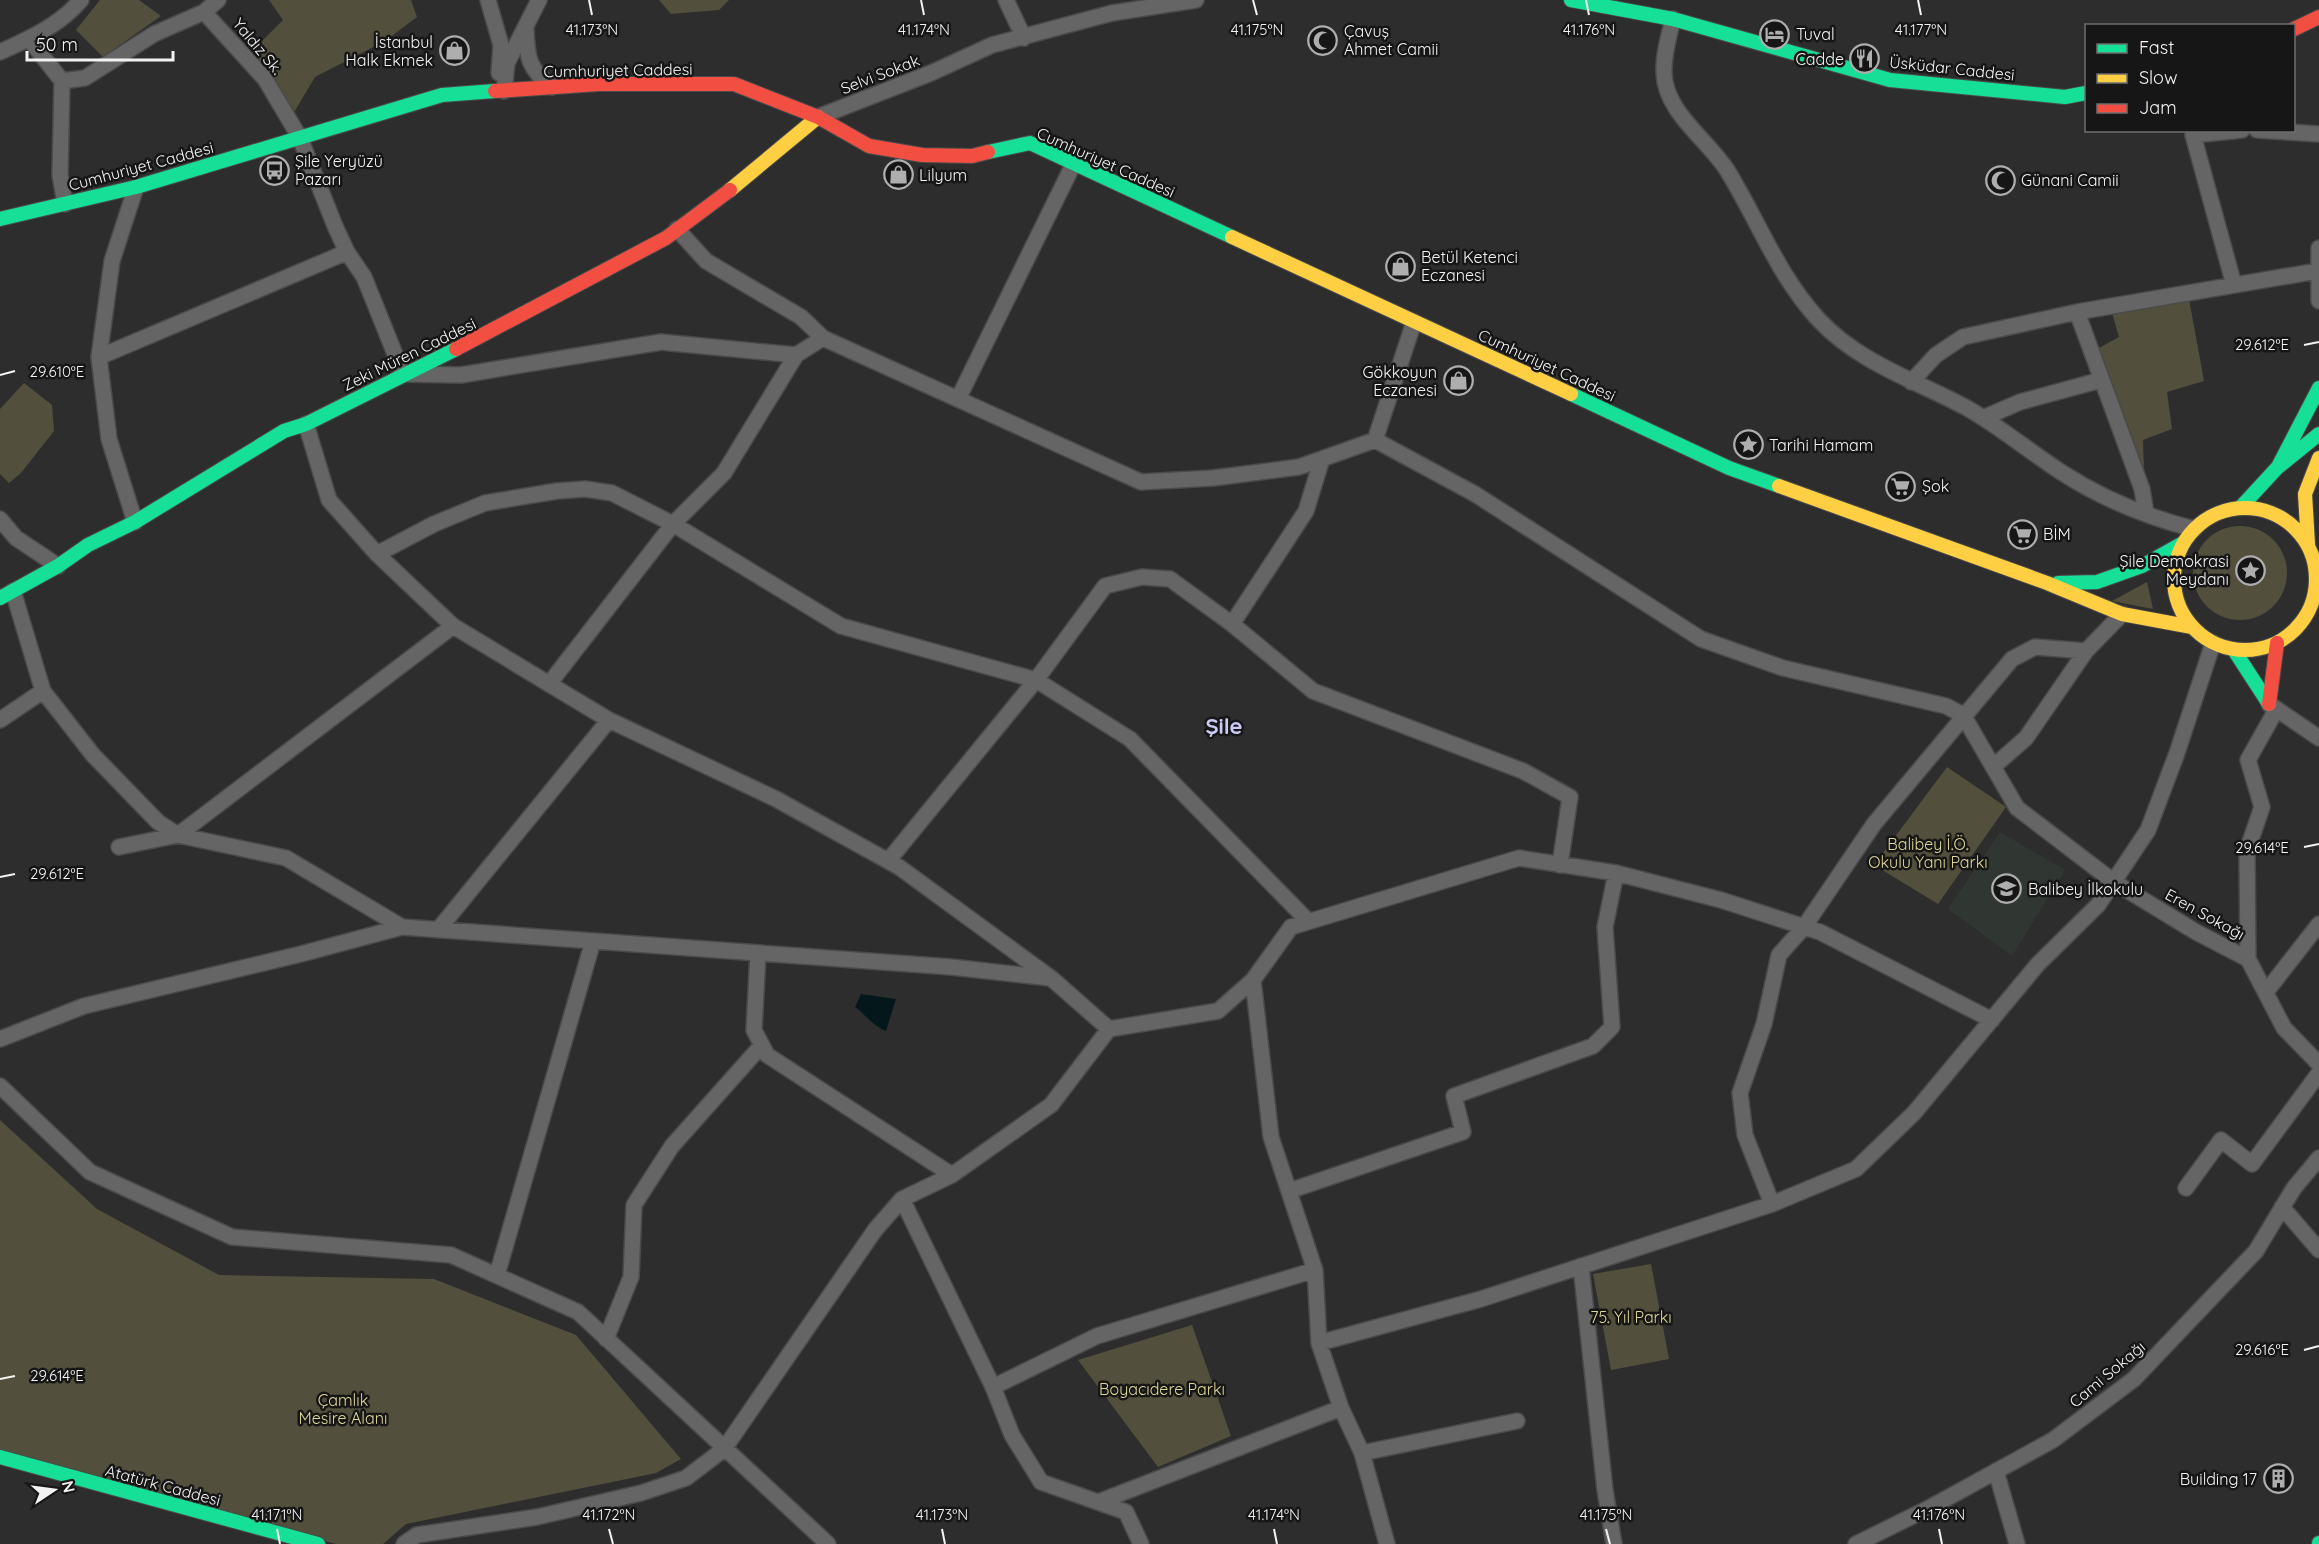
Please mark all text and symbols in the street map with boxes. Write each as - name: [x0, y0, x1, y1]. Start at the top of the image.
- street label: Yaldız Sk.: [229, 14, 287, 78]
- hotel icon: Tuval: [1759, 18, 1791, 50]
- text: 41.173°N: [566, 20, 618, 39]
- text: 41.174°N: [898, 20, 950, 39]
- text: 41.175°N: [1231, 20, 1283, 39]
- text: 41.176°N: [1563, 20, 1615, 39]
- text: 41.177°N: [1895, 20, 1947, 39]
- place label: Çavuş Ahmet Camii: [1344, 21, 1438, 59]
- scale bar: [27, 24, 172, 62]
- mosque icon: Çavuş Ahmet Camii: [1307, 24, 1339, 56]
- place label: Tuval: [1796, 24, 1835, 44]
- legend: [2085, 24, 2295, 132]
- place label: İstanbul Halk Ekmek: [345, 32, 433, 70]
- text: 50 m: [36, 33, 78, 56]
- shop icon: İstanbul Halk Ekmek: [438, 35, 470, 67]
- text: Fast: [2139, 36, 2174, 59]
- restaurant icon: Cadde: [1849, 43, 1881, 75]
- place label: Cadde: [1795, 49, 1844, 69]
- street label: Selvi Sokak: [838, 50, 922, 98]
- street label: Üsküdar Caddesi: [1888, 51, 2016, 85]
- street label: Cumhuriyet Caddesi: [543, 59, 693, 81]
- text: Slow: [2139, 66, 2177, 89]
- text: Jam: [2139, 96, 2177, 119]
- street label: Cumhuriyet Caddesi: [1034, 123, 1178, 201]
- street label: Cumhuriyet Caddesi: [66, 137, 216, 195]
- place label: Şile Yeryüzü Pazarı: [295, 151, 383, 189]
- bus stop icon: Şile Yeryüzü Pazarı: [258, 154, 290, 186]
- shop icon: Lilyum: [882, 159, 914, 191]
- mosque icon: Günani Camii: [1984, 164, 2016, 196]
- place label: Lilyum: [919, 165, 967, 185]
- place label: Günani Camii: [2021, 170, 2119, 190]
- place label: Betül Ketenci Eczanesi: [1421, 247, 1518, 285]
- shop icon: Betül Ketenci Eczanesi: [1384, 250, 1416, 282]
- street label: Zeki Müren Caddesi: [339, 313, 479, 395]
- street label: Cumhuriyet Caddesi: [1475, 324, 1619, 406]
- text: 29.612°E: [2235, 335, 2289, 354]
- text: 29.610°E: [30, 362, 84, 381]
- place label: Gökkoyun Eczanesi: [1362, 362, 1437, 400]
- shop icon: Gökkoyun Eczanesi: [1442, 365, 1474, 397]
- place icon: Tarihi Hamam: [1732, 429, 1764, 461]
- place label: Tarihi Hamam: [1769, 435, 1873, 455]
- supermarket icon: Şok: [1885, 470, 1917, 502]
- place label: Şok: [1922, 476, 1949, 496]
- supermarket icon: BİM: [2006, 518, 2038, 550]
- place label: BİM: [2043, 524, 2071, 544]
- place label: Şile Demokrasi Meydanı: [2120, 551, 2229, 589]
- place icon: Şile Demokrasi Meydanı: [2234, 554, 2266, 586]
- district label: Şile: [1205, 712, 1243, 740]
- park label: Balibey İ.Ö. Okulu Yanı Parkı: [1868, 834, 1988, 872]
- text: 29.614°E: [2235, 838, 2289, 857]
- text: 29.612°E: [30, 864, 84, 883]
- school or university icon: Balibey İlkokulu: [1991, 873, 2023, 905]
- place label: Balibey İlkokulu: [2028, 879, 2143, 899]
- street label: Eren Sokağı: [2162, 884, 2248, 944]
- park label: 75. Yıl Parkı: [1590, 1307, 1672, 1327]
- street label: Cami Sokağı: [2065, 1337, 2149, 1411]
- text: 29.616°E: [2235, 1340, 2289, 1359]
- text: 29.614°E: [30, 1366, 84, 1385]
- park label: Boyacıdere Parkı: [1099, 1379, 1225, 1399]
- park label: Çamlık Mesire Alanı: [299, 1390, 387, 1428]
- north arrow: [24, 1460, 84, 1520]
- street label: Atatürk Caddesi: [103, 1460, 223, 1510]
- building icon: Building 17: [2262, 1463, 2294, 1495]
- place label: Building 17: [2180, 1469, 2257, 1489]
- text: N: [58, 1479, 80, 1495]
- text: 41.171°N: [252, 1505, 302, 1524]
- text: 41.172°N: [583, 1505, 635, 1524]
- text: 41.173°N: [916, 1505, 968, 1524]
- text: 41.174°N: [1248, 1505, 1300, 1524]
- text: 41.175°N: [1580, 1505, 1632, 1524]
- text: 41.176°N: [1913, 1505, 1965, 1524]

